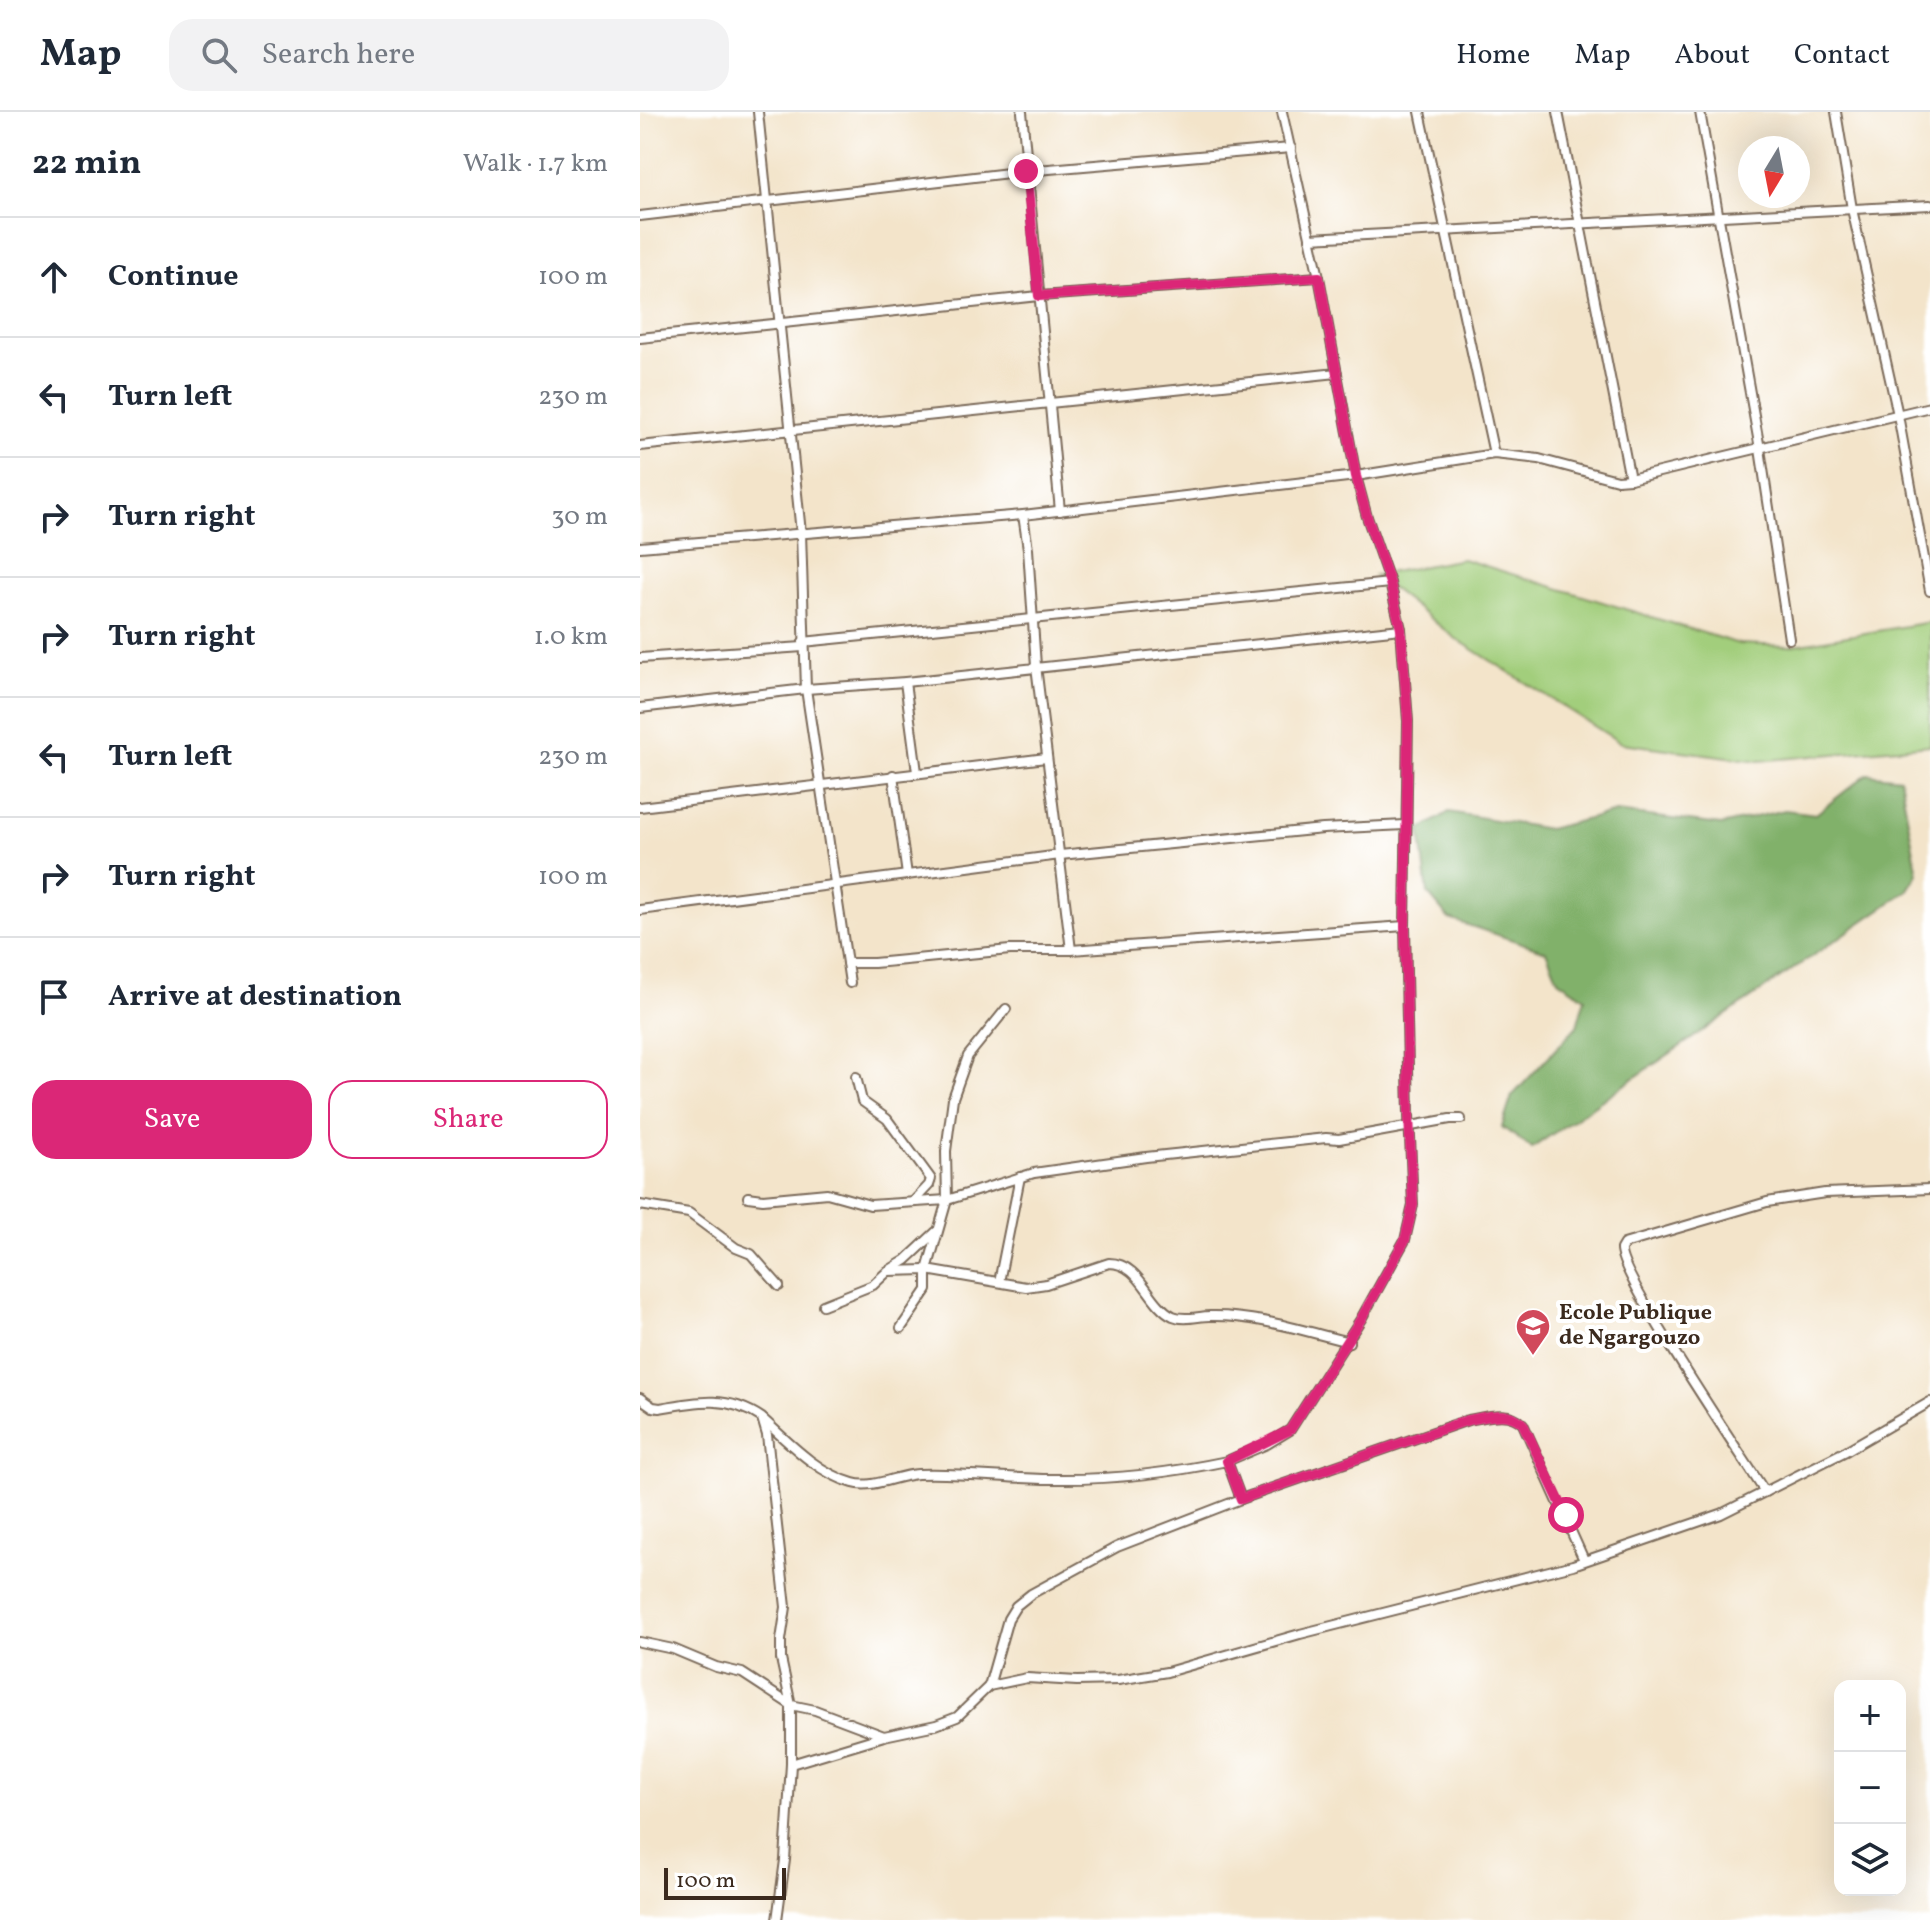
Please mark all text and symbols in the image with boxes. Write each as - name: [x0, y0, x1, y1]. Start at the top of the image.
- search box: [169, 19, 729, 91]
- text: Map: [40, 29, 121, 82]
- icon: search: [197, 33, 241, 77]
- text: Search here: [261, 34, 415, 76]
- text: Home: [1456, 36, 1530, 75]
- text: Map: [1574, 36, 1630, 75]
- text: About: [1674, 36, 1750, 75]
- text: Contact: [1794, 36, 1890, 75]
- north arrow: [1738, 136, 1810, 208]
- text: 22 min: [32, 141, 141, 188]
- text: Walk · 1.7 km: [463, 146, 608, 182]
- route end: [1008, 153, 1044, 189]
- icon: ahead: [32, 255, 76, 299]
- text: Continue: [108, 256, 239, 298]
- text: 100 m: [538, 259, 608, 295]
- icon: left: [32, 375, 76, 419]
- text: Turn left: [108, 376, 232, 418]
- text: 230 m: [538, 379, 608, 415]
- icon: right: [32, 495, 76, 539]
- text: Turn right: [108, 496, 256, 538]
- text: 30 m: [551, 499, 608, 535]
- icon: right: [32, 615, 76, 659]
- text: Turn right: [108, 616, 256, 658]
- text: 1.0 km: [534, 619, 608, 655]
- icon: left: [32, 735, 76, 779]
- text: Turn left: [108, 736, 232, 778]
- text: 230 m: [538, 739, 608, 775]
- icon: right: [32, 855, 76, 899]
- text: Turn right: [108, 856, 256, 898]
- text: 100 m: [538, 859, 608, 895]
- icon: arrive: [32, 975, 76, 1019]
- text: Arrive at destination: [108, 976, 402, 1018]
- button: Save: [32, 1080, 312, 1159]
- button: Share: [328, 1080, 608, 1159]
- place label: Ecole Publique de Ngargouzo: [1559, 1298, 1712, 1354]
- school or university icon: Ecole Publique de Ngargouzo: [1514, 1307, 1552, 1357]
- route start: [1548, 1497, 1584, 1533]
- map controls: [1834, 1680, 1906, 1896]
- button: +: [1834, 1680, 1906, 1752]
- button: −: [1834, 1752, 1906, 1824]
- button: layers: [1834, 1824, 1906, 1896]
- scale bar: [664, 1864, 786, 1900]
- text: 100 m: [676, 1866, 735, 1897]

